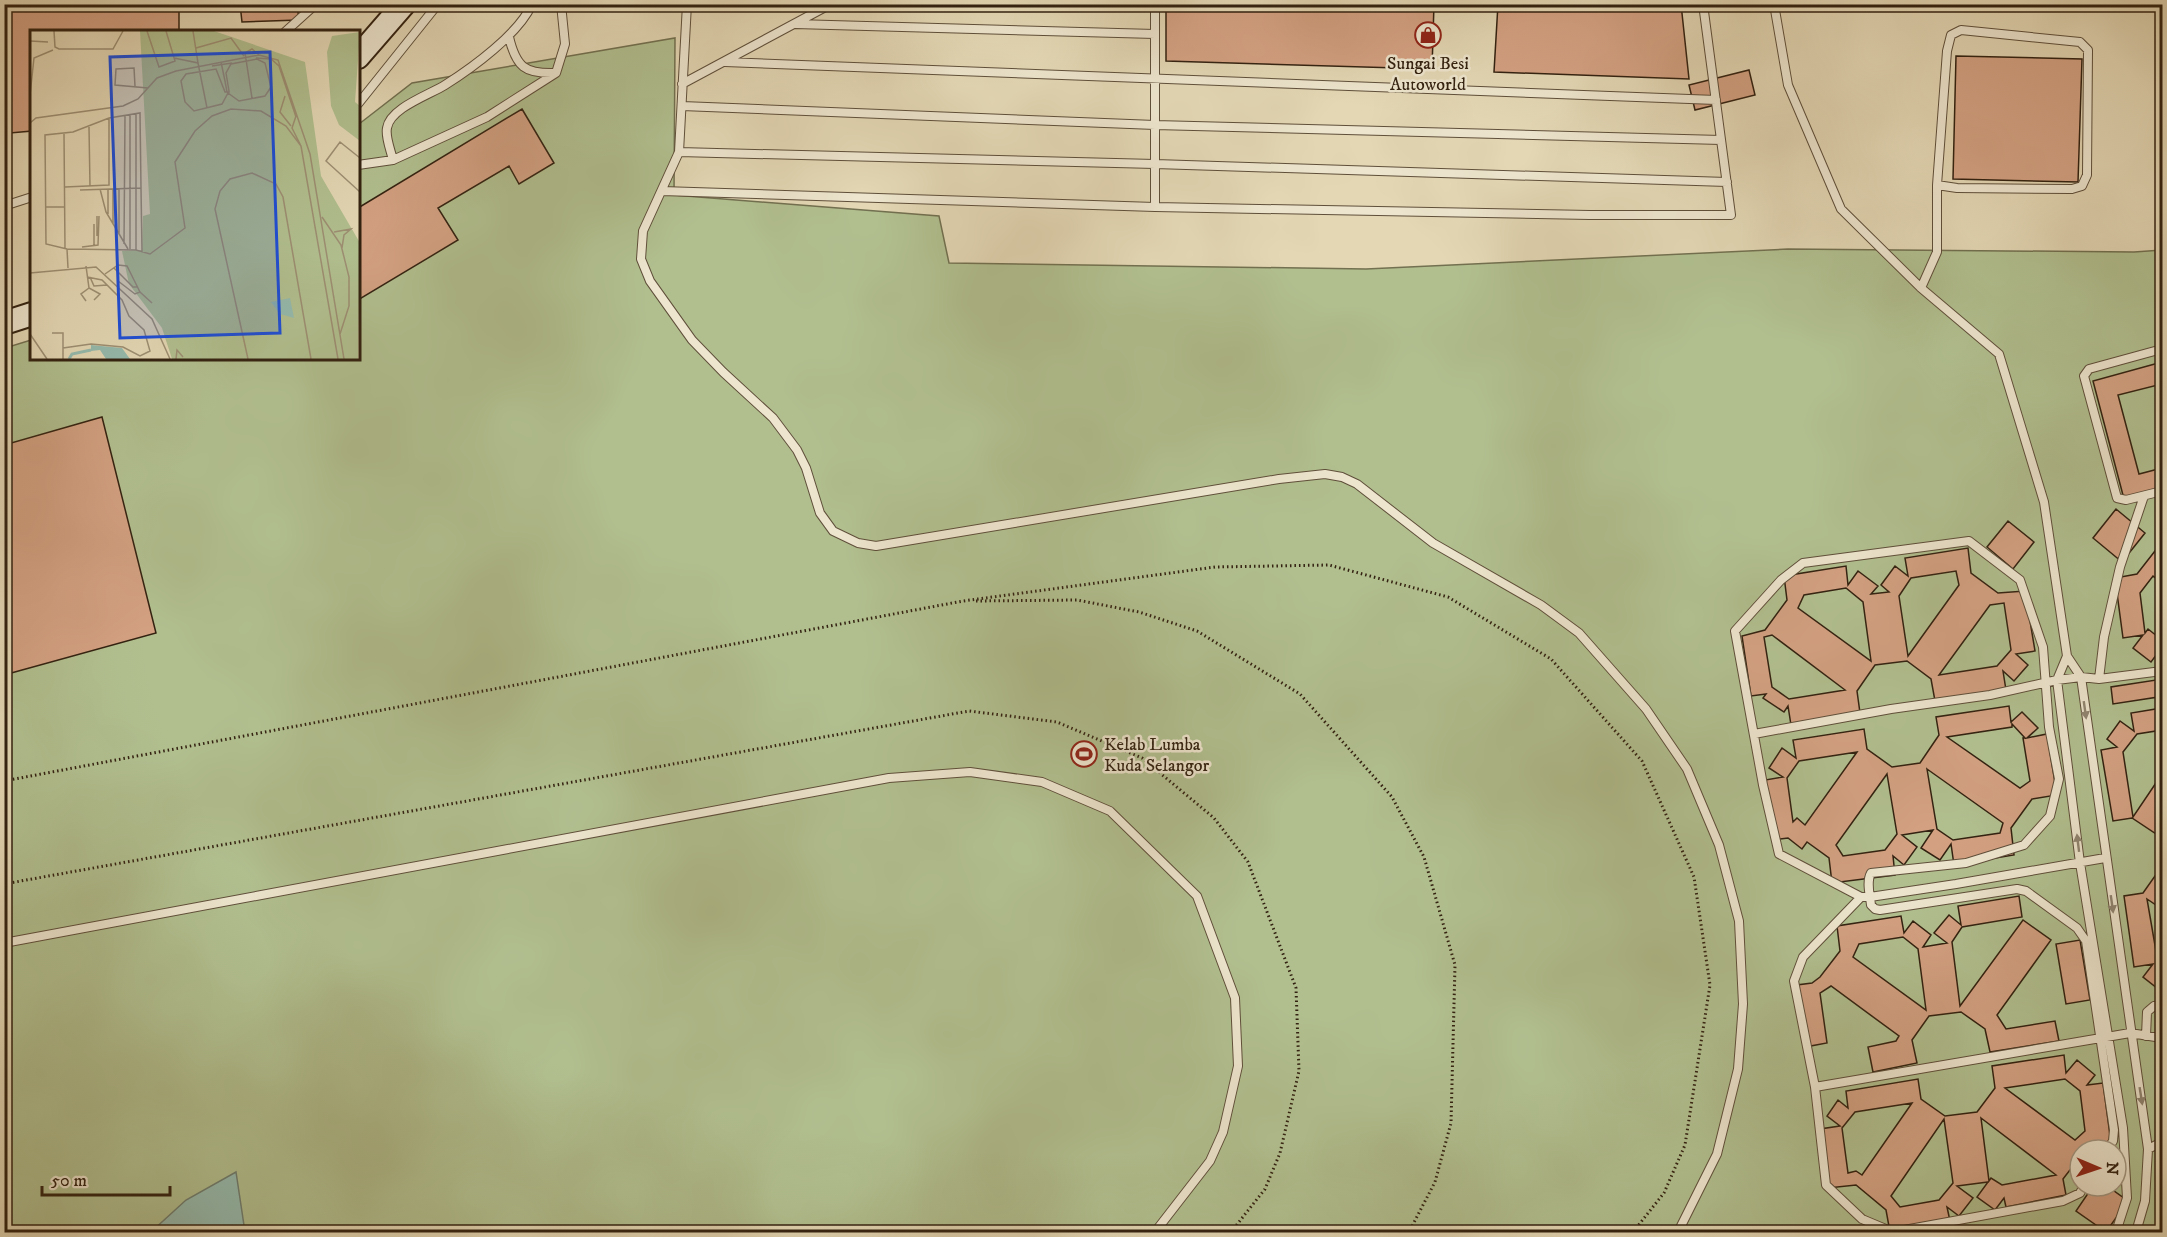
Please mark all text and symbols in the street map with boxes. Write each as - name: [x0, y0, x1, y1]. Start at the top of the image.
- shop icon: Sungai Besi Autoworld: [1413, 20, 1443, 50]
- inset map: [30, 30, 360, 360]
- place label: Sungai Besi Autoworld: [1387, 53, 1469, 96]
- one-way arrow: [2081, 701, 2090, 720]
- place label: Kelab Lumba Kuda Selangor: [1104, 734, 1209, 777]
- sports icon: Kelab Lumba Kuda Selangor: [1069, 739, 1099, 769]
- one-way arrow: [2073, 834, 2083, 853]
- one-way arrow: [2107, 894, 2116, 913]
- one-way arrow: [2137, 1087, 2146, 1106]
- north arrow: [2068, 1138, 2128, 1198]
- scale bar: [42, 1159, 170, 1197]
- text: N: [2102, 1162, 2122, 1175]
- text: 50 m: [51, 1170, 87, 1192]

